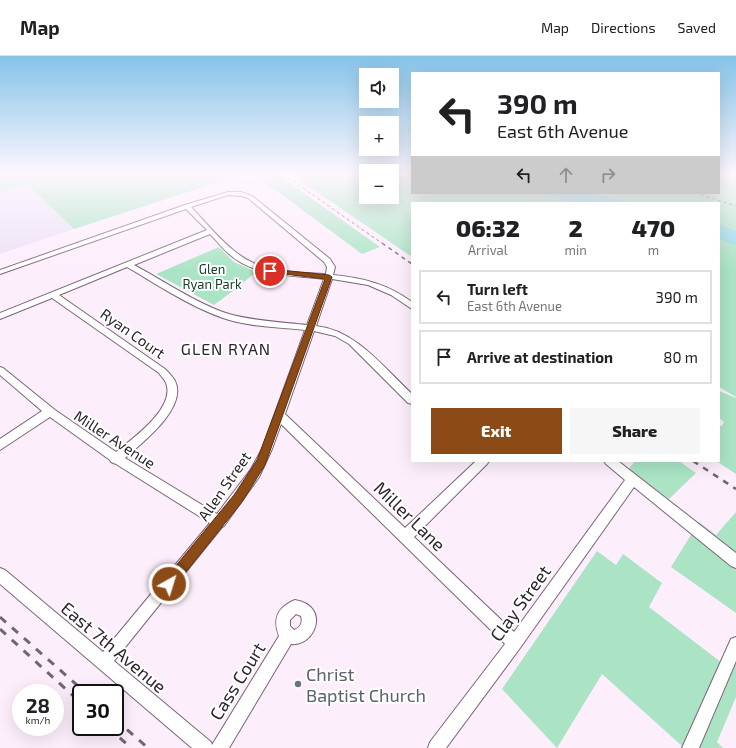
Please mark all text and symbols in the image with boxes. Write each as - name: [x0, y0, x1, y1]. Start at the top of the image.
- text: Map: [20, 16, 60, 39]
- text: Map: [541, 19, 569, 36]
- text: Directions: [591, 19, 656, 36]
- text: Saved: [678, 19, 716, 36]
- map controls: [359, 68, 399, 204]
- button: sound: [359, 68, 399, 108]
- text: 390 m: [497, 86, 578, 120]
- icon: left: [431, 88, 483, 140]
- button: +: [359, 116, 399, 156]
- text: East 6th Avenue: [497, 120, 629, 142]
- button: −: [359, 164, 399, 204]
- icon: left: [513, 164, 535, 186]
- icon: ahead: [555, 164, 577, 186]
- icon: right: [597, 164, 619, 186]
- text: 06:32: [456, 213, 520, 242]
- text: 2: [569, 213, 583, 242]
- text: 470: [631, 213, 675, 242]
- text: Arrival: [468, 242, 508, 258]
- text: min: [565, 242, 587, 258]
- text: m: [648, 242, 659, 258]
- pin: [253, 254, 287, 288]
- icon: arrive: [259, 260, 281, 282]
- park label: Glen Ryan Park: [182, 261, 242, 292]
- text: Turn left: [467, 280, 528, 298]
- icon: left: [433, 286, 455, 308]
- text: 390 m: [656, 288, 698, 306]
- text: East 6th Avenue: [467, 298, 562, 314]
- street label: Ryan Court: [97, 304, 169, 362]
- district label: GLEN RYAN: [181, 339, 271, 358]
- icon: arrive: [433, 346, 455, 368]
- text: Arrive at destination: [467, 348, 613, 366]
- text: 80 m: [663, 348, 698, 366]
- street label: Miller Avenue: [71, 406, 159, 472]
- button: Exit: [431, 408, 562, 454]
- button: Share: [570, 408, 700, 454]
- street label: Allen Street: [194, 448, 254, 524]
- street label: Miller Lane: [370, 477, 450, 555]
- street label: Clay Street: [485, 561, 555, 645]
- position arrow: [148, 563, 190, 605]
- street label: East 7th Avenue: [57, 597, 171, 697]
- street label: Cass Court: [205, 638, 270, 724]
- place label: Christ Baptist Church: [306, 663, 426, 706]
- marker: Christ Baptist Church: [293, 679, 303, 689]
- speed limit sign: 30: [72, 684, 124, 736]
- text: 28: [26, 693, 50, 717]
- text: km/h: [26, 714, 50, 726]

